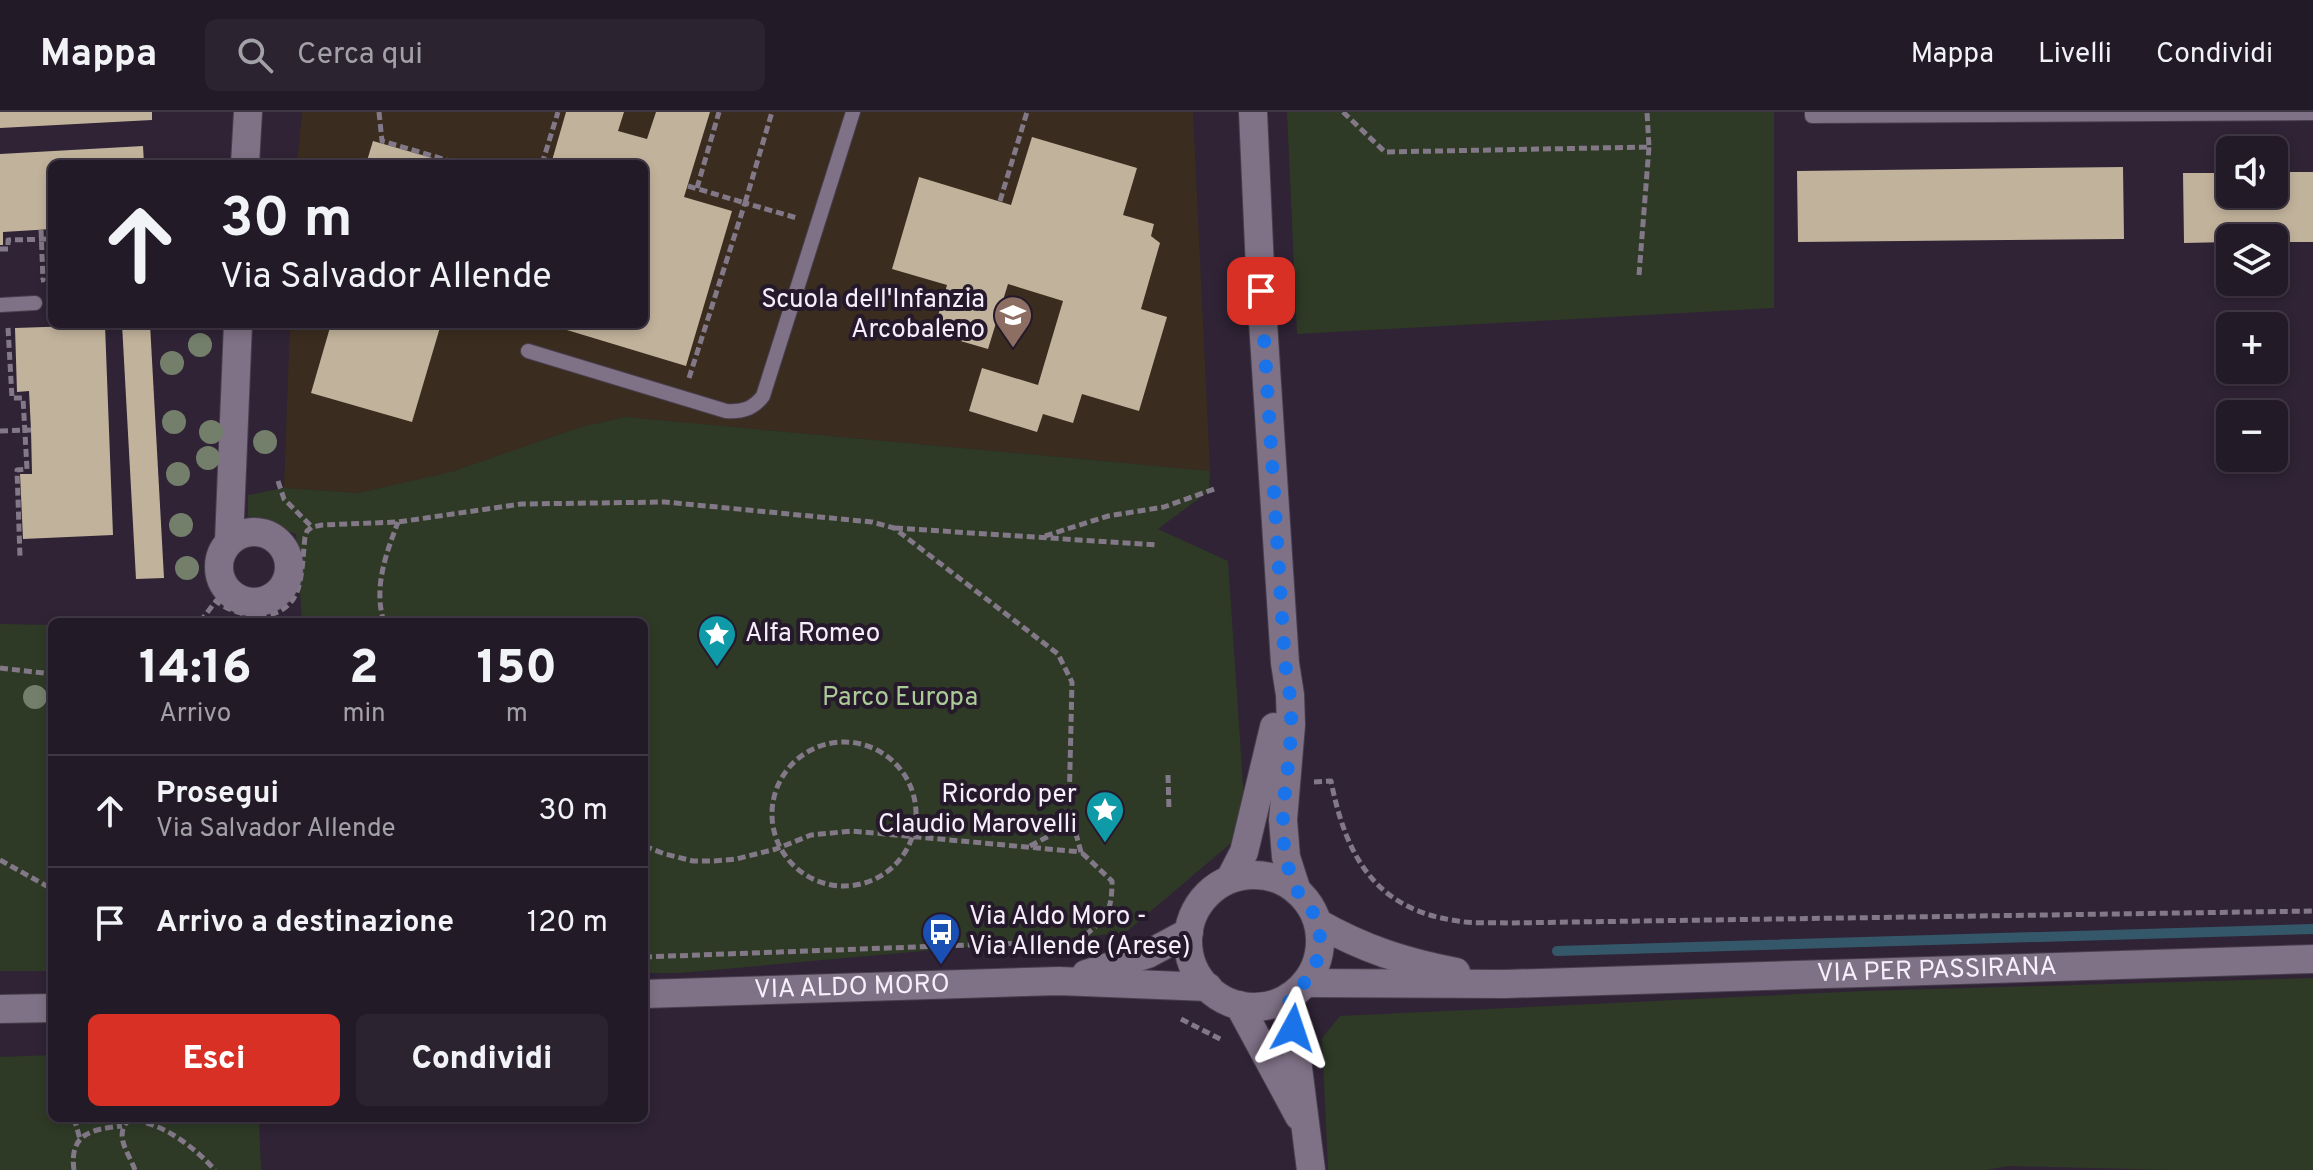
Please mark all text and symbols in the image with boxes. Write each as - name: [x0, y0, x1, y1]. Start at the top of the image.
- search box: [205, 19, 765, 91]
- text: Mappa: [40, 31, 157, 80]
- icon: search: [233, 33, 277, 77]
- text: Cerca qui: [297, 37, 423, 74]
- text: Mappa: [1911, 37, 1994, 73]
- text: Livelli: [2038, 37, 2112, 73]
- text: Condividi: [2156, 37, 2273, 73]
- map controls: [2216, 136, 2288, 472]
- button: sound: [2216, 136, 2288, 208]
- text: 30 m: [220, 186, 353, 256]
- icon: ahead: [88, 192, 192, 296]
- button: layers: [2216, 224, 2288, 296]
- text: Via Salvador Allende: [220, 255, 552, 301]
- pin: [1227, 257, 1295, 325]
- icon: arrive: [1239, 269, 1283, 313]
- place label: Scuola dell'Infanzia Arcobaleno: [761, 284, 985, 347]
- school or university icon: Scuola dell'Infanzia Arcobaleno: [992, 294, 1034, 349]
- button: +: [2216, 312, 2288, 384]
- button: −: [2216, 400, 2288, 472]
- place icon: Alfa Romeo: [696, 613, 738, 668]
- place label: Alfa Romeo: [745, 618, 880, 651]
- text: 14:16: [139, 640, 251, 700]
- text: 2: [349, 640, 379, 700]
- text: 150: [477, 640, 557, 700]
- park label: Parco Europa: [822, 682, 978, 715]
- text: Arrivo: [159, 698, 231, 731]
- text: min: [342, 698, 386, 731]
- text: m: [506, 698, 528, 731]
- text: Prosegui: [156, 776, 279, 813]
- place label: Ricordo per Claudio Marovelli: [878, 779, 1077, 842]
- icon: ahead: [88, 789, 132, 833]
- place icon: Ricordo per Claudio Marovelli: [1084, 789, 1126, 844]
- text: 30 m: [539, 793, 608, 830]
- text: Via Salvador Allende: [156, 813, 396, 846]
- icon: arrive: [88, 901, 132, 945]
- place label: Via Aldo Moro - Via Allende (Arese): [969, 901, 1191, 964]
- text: Arrivo a destinazione: [156, 905, 454, 942]
- text: 120 m: [527, 905, 608, 942]
- bus stop icon: Via Aldo Moro - Via Allende (Arese): [920, 911, 962, 966]
- street label: VIA PER PASSIRANA: [1816, 950, 2057, 991]
- street label: VIA ALDO MORO: [753, 968, 950, 1007]
- position arrow: [1251, 986, 1335, 1070]
- button: Esci: [88, 1014, 340, 1106]
- button: Condividi: [356, 1014, 608, 1106]

